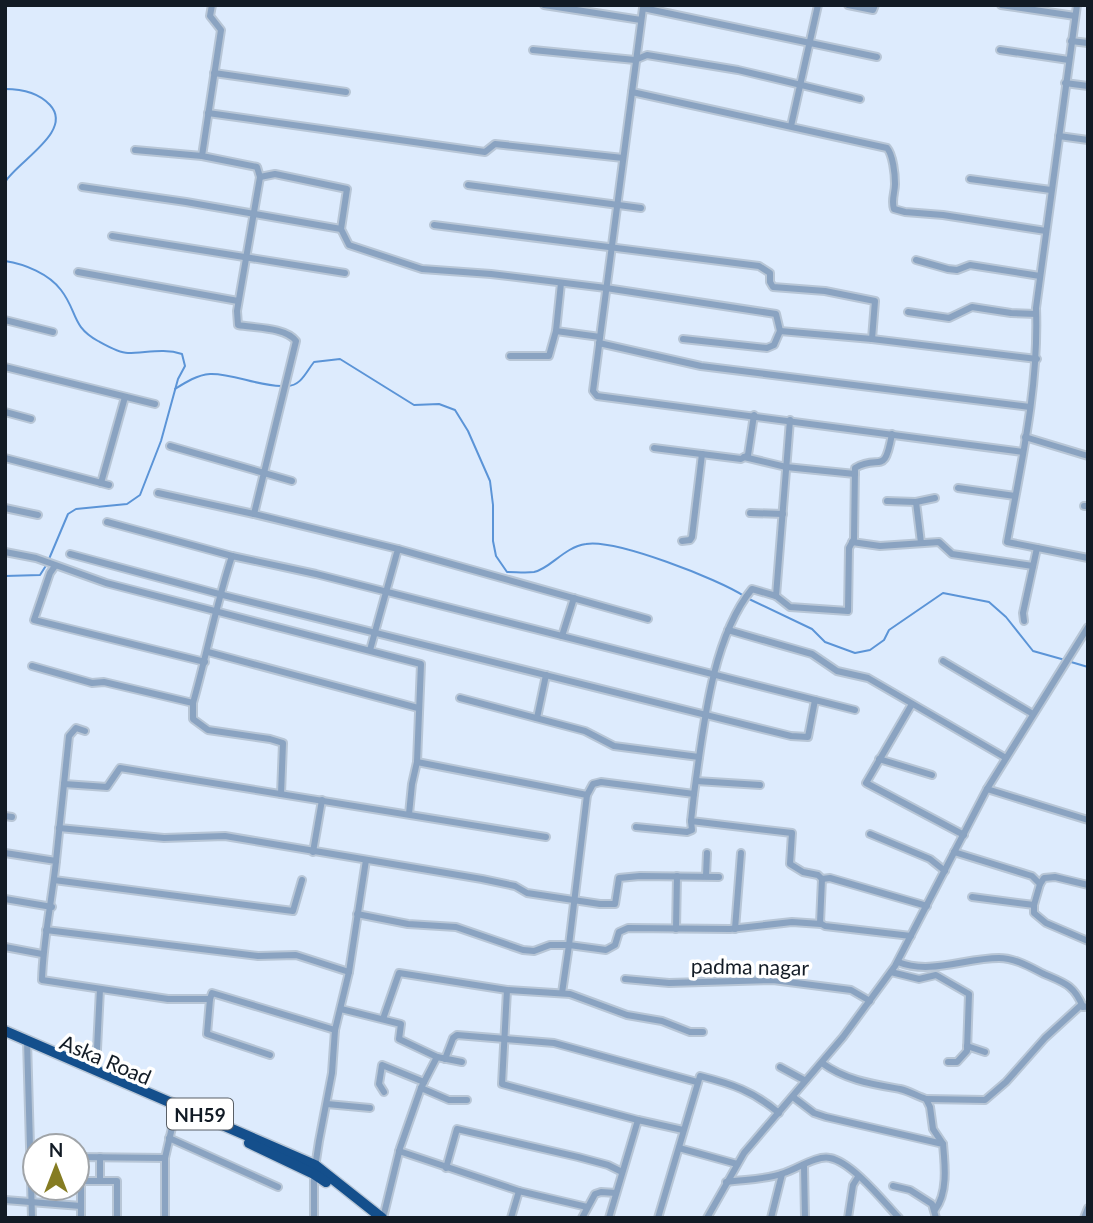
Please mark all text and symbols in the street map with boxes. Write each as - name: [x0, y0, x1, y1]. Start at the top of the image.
- street label: padma nagar: [691, 952, 810, 980]
- street label: Aska Road: [57, 1029, 155, 1089]
- road number: NH59: [167, 1098, 233, 1130]
- north arrow: [21, 1132, 91, 1202]
- text: N: [49, 1138, 63, 1161]

